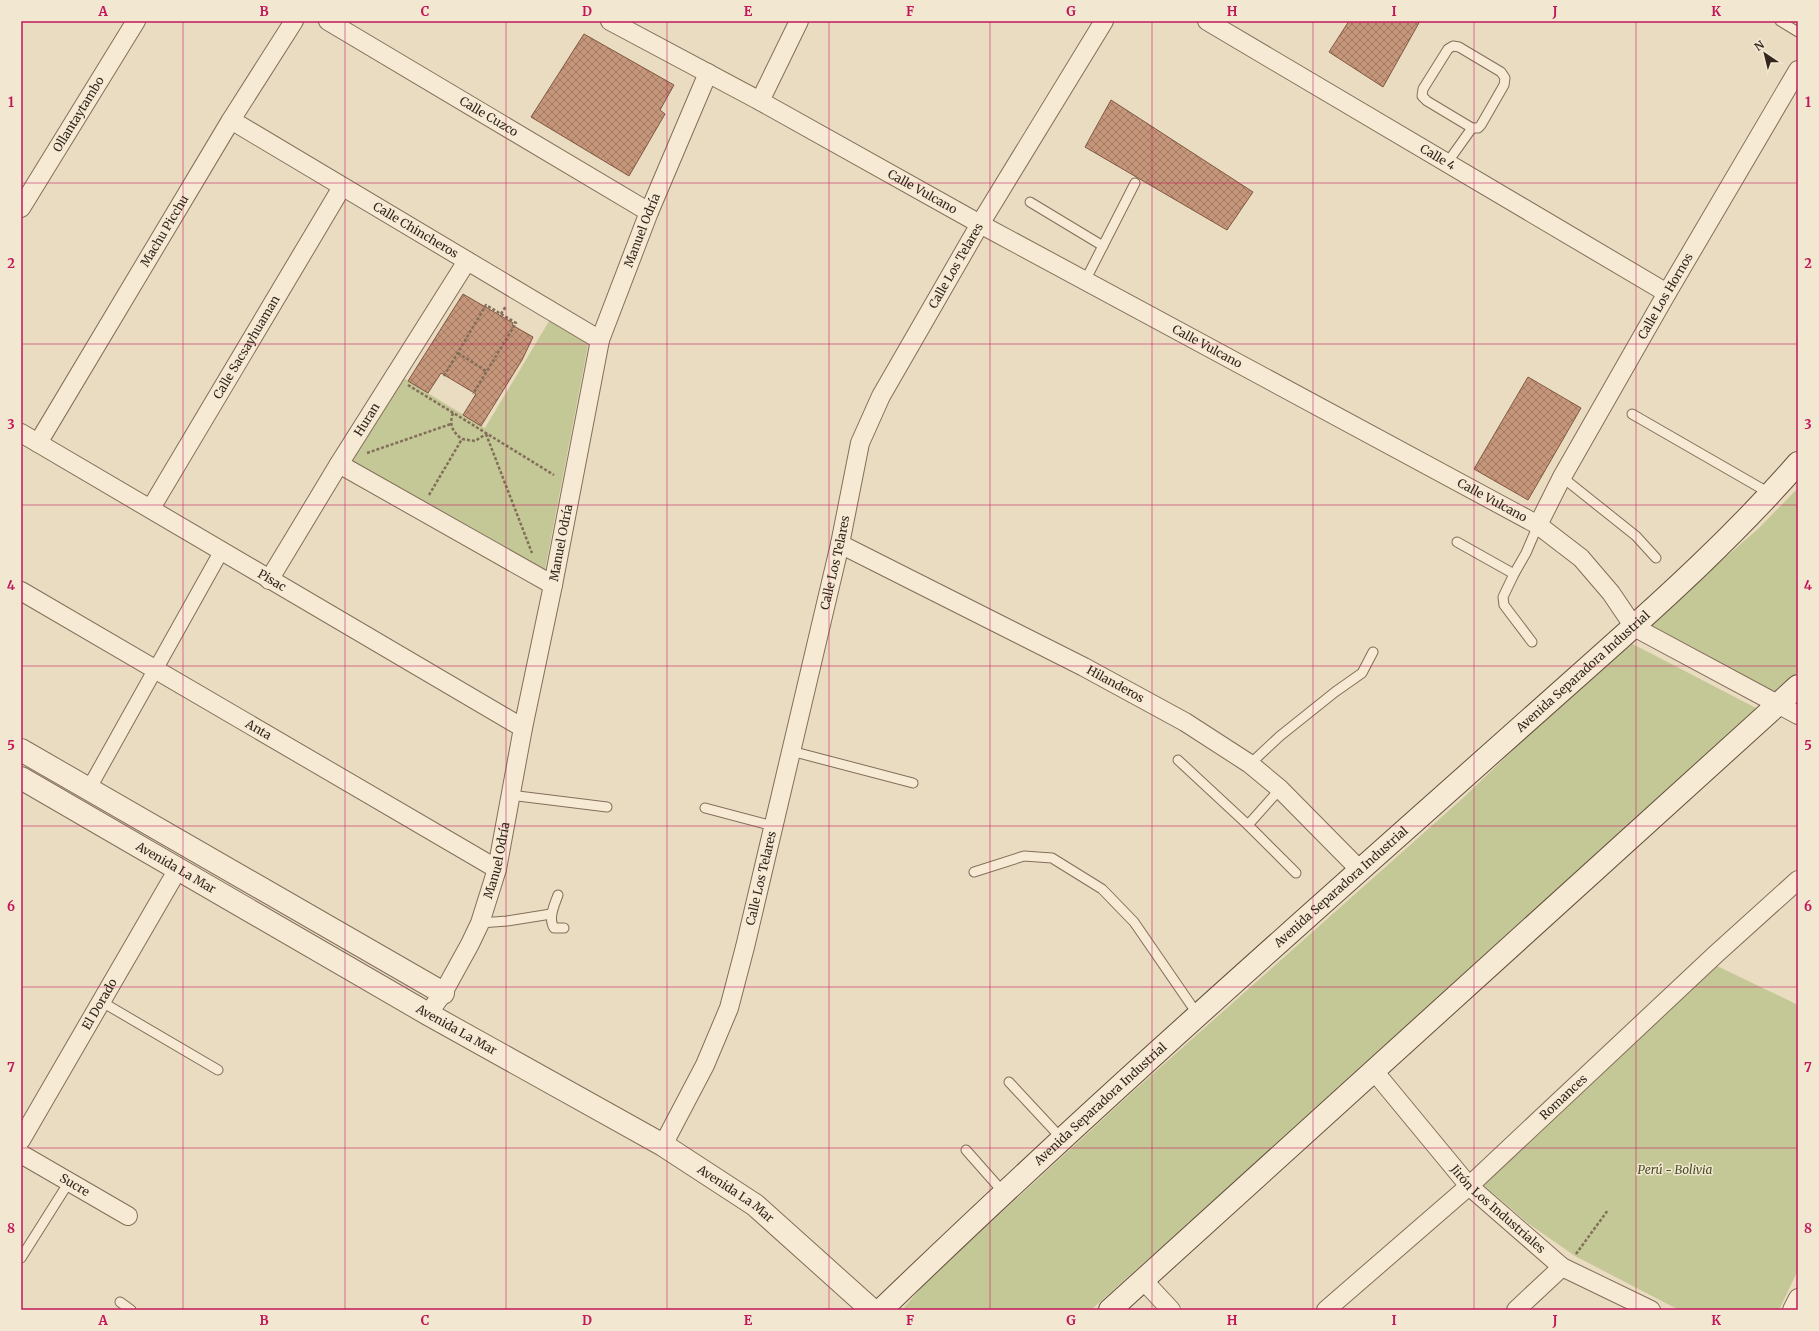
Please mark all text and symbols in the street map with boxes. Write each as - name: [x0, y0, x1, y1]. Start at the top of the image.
- text: A: [97, 3, 108, 20]
- text: B: [259, 3, 269, 20]
- text: C: [421, 3, 430, 20]
- text: D: [582, 3, 592, 20]
- text: E: [744, 3, 753, 20]
- text: F: [906, 3, 914, 20]
- text: G: [1066, 3, 1076, 20]
- text: H: [1227, 3, 1238, 20]
- text: I: [1391, 3, 1397, 20]
- text: J: [1551, 3, 1558, 20]
- text: K: [1711, 3, 1721, 20]
- north arrow: [1745, 34, 1785, 74]
- text: N: [1752, 37, 1767, 54]
- street label: Ollantaytambo: [49, 74, 107, 154]
- street label: Calle Cuzco: [457, 93, 521, 139]
- text: 1: [8, 94, 14, 111]
- text: 1: [1805, 94, 1811, 111]
- street label: Calle 4: [1418, 141, 1459, 174]
- street label: Calle Vulcano: [885, 166, 960, 217]
- street label: Manuel Odría: [621, 190, 663, 269]
- street label: Machu Picchu: [137, 192, 192, 269]
- street label: Calle Chincheros: [371, 198, 461, 261]
- street label: Calle Los Telares: [925, 220, 986, 311]
- street label: Calle Los Hornos: [1634, 250, 1696, 342]
- text: 2: [7, 255, 15, 272]
- text: 2: [1804, 255, 1812, 272]
- street label: Calle Sacsayhuaman: [210, 293, 283, 402]
- street label: Calle Vulcano: [1170, 321, 1245, 371]
- street label: Huran: [351, 400, 383, 439]
- text: 3: [7, 416, 15, 433]
- text: 3: [1804, 416, 1812, 433]
- street label: Calle Vulcano: [1455, 475, 1530, 525]
- street label: Manuel Odría: [546, 502, 575, 583]
- street label: Calle Los Telares: [817, 514, 852, 611]
- street label: Pisac: [255, 566, 289, 594]
- text: 4: [7, 577, 16, 594]
- text: 4: [1804, 577, 1813, 594]
- street label: Avenida Separadora Industrial: [1512, 607, 1653, 736]
- street label: Hilanderos: [1084, 662, 1147, 705]
- street label: Anta: [242, 715, 275, 743]
- text: 5: [7, 737, 15, 754]
- text: 5: [1804, 737, 1812, 754]
- street label: Manuel Odría: [480, 820, 513, 900]
- street label: Avenida Separadora Industrial: [1270, 823, 1411, 951]
- street label: Calle Los Telares: [742, 829, 779, 927]
- street label: Avenida La Mar: [133, 838, 219, 897]
- text: 6: [7, 898, 15, 915]
- text: 6: [1804, 898, 1812, 915]
- street label: El Dorado: [79, 976, 120, 1032]
- street label: Avenida La Mar: [413, 1000, 500, 1058]
- street label: Avenida Separadora Industrial: [1030, 1039, 1170, 1169]
- text: 7: [7, 1059, 15, 1076]
- text: 7: [1804, 1059, 1812, 1076]
- street label: Romances: [1536, 1071, 1590, 1123]
- street label: Avenida La Mar: [694, 1161, 778, 1226]
- street label: Jirón Los Industriales: [1447, 1161, 1549, 1256]
- park label: Perú - Bolivia: [1638, 1162, 1713, 1177]
- street label: Sucre: [57, 1170, 92, 1199]
- text: 8: [7, 1220, 15, 1237]
- text: 8: [1804, 1220, 1812, 1237]
- text: A: [97, 1312, 108, 1329]
- text: B: [259, 1312, 269, 1329]
- text: C: [421, 1312, 430, 1329]
- text: D: [582, 1312, 592, 1329]
- text: E: [744, 1312, 753, 1329]
- text: F: [906, 1312, 914, 1329]
- text: G: [1066, 1312, 1076, 1329]
- text: H: [1227, 1312, 1238, 1329]
- text: I: [1391, 1312, 1397, 1329]
- text: J: [1551, 1312, 1558, 1329]
- text: K: [1711, 1312, 1721, 1329]

